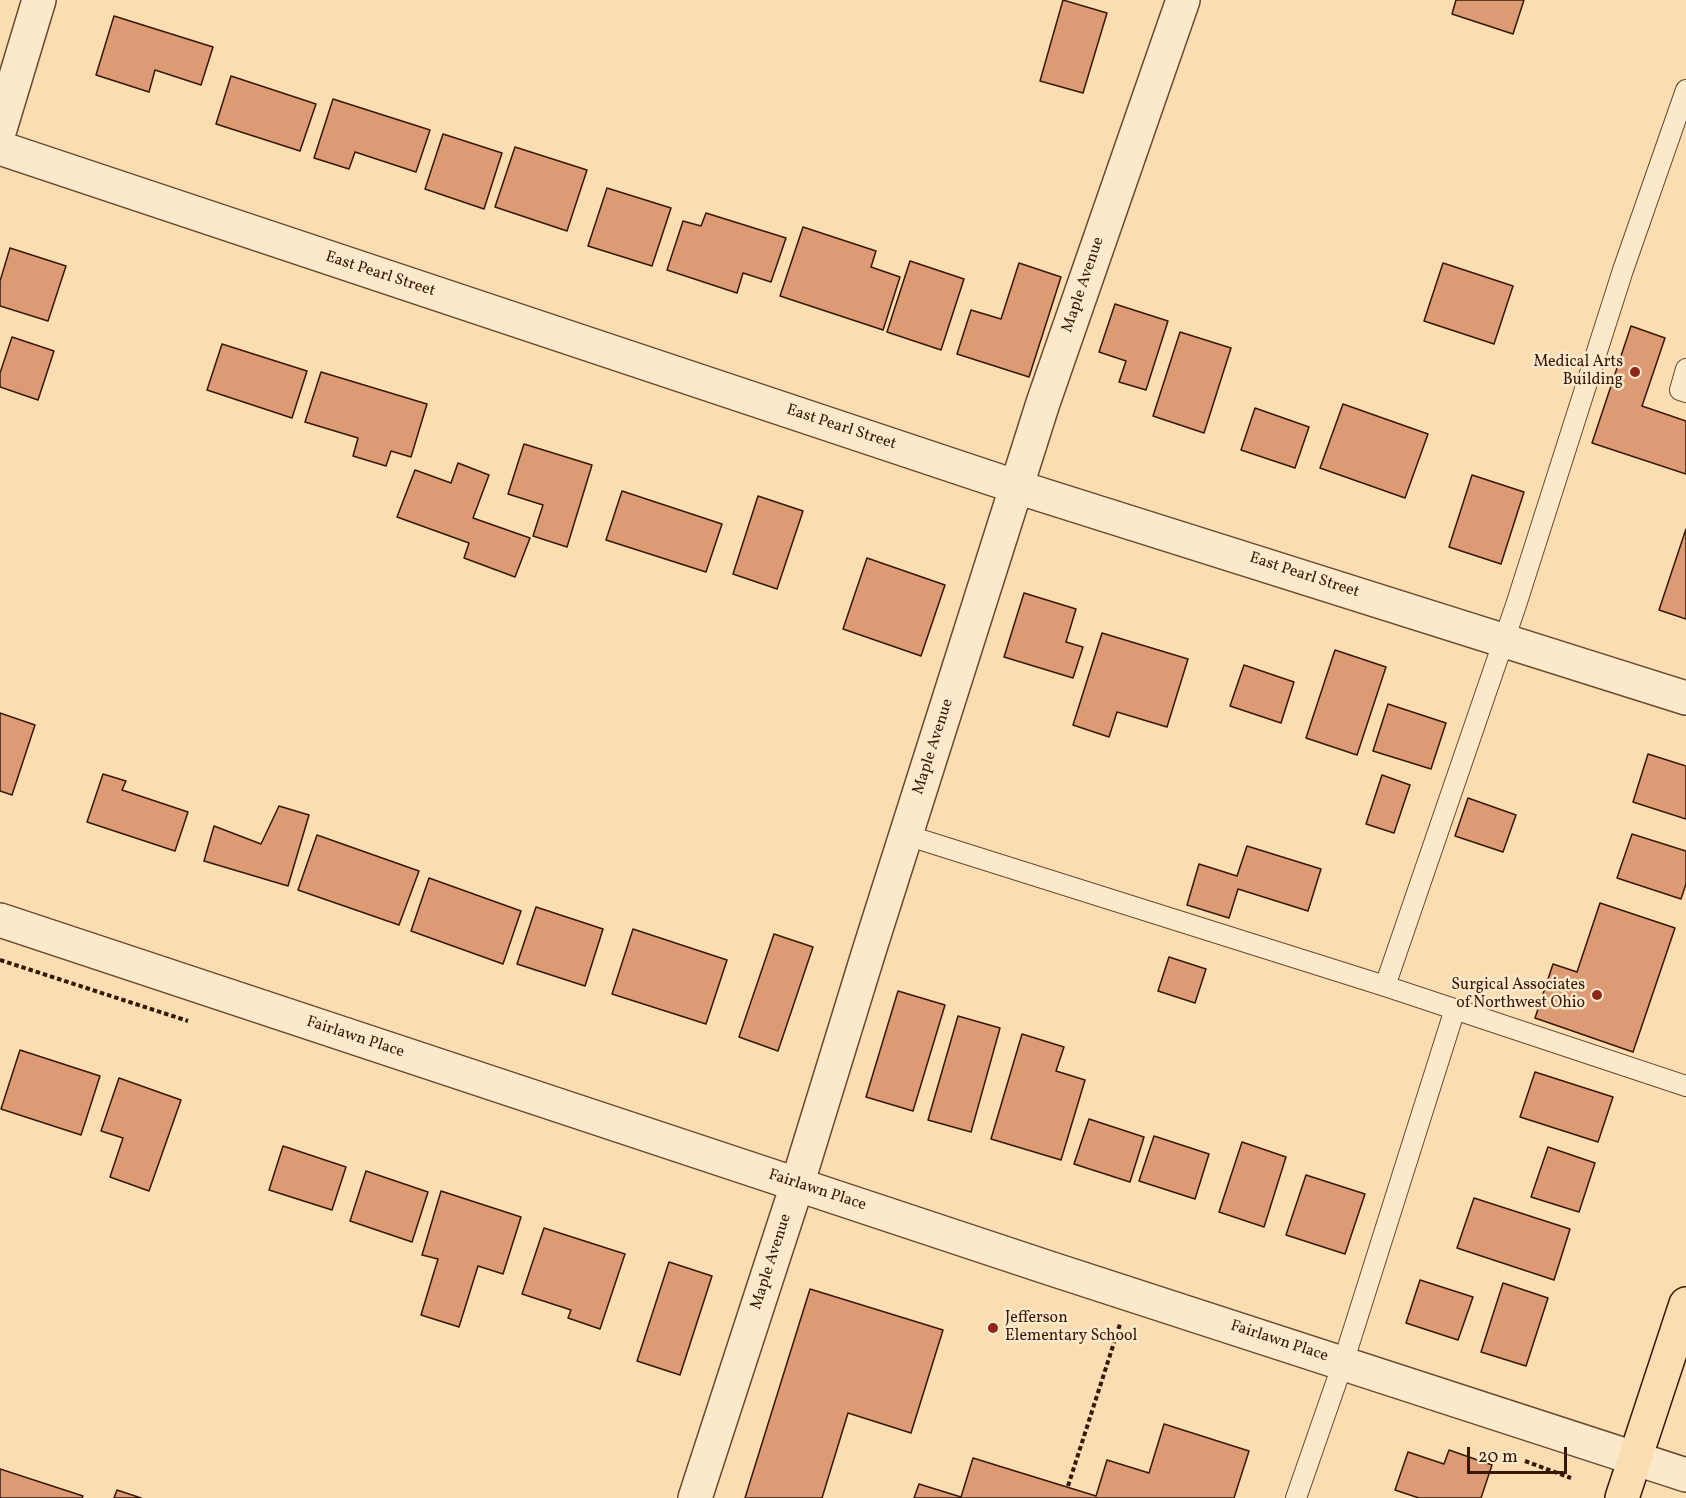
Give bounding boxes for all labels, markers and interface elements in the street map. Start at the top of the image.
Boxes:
street label: Maple Avenue [1059,235,1109,335]
street label: East Pearl Street [323,248,437,302]
place label: Medical Arts Building [1533,353,1623,391]
marker: Medical Arts Building [1628,365,1642,379]
street label: East Pearl Street [784,401,898,455]
street label: East Pearl Street [1247,549,1361,603]
street label: Maple Avenue [909,697,959,797]
place label: Surgical Associates of Northwest Ohio [1451,976,1585,1014]
marker: Surgical Associates of Northwest Ohio [1590,988,1604,1002]
street label: Fairlawn Place [304,1013,406,1063]
street label: Fairlawn Place [766,1166,868,1216]
street label: Maple Avenue [747,1212,797,1312]
place label: Jefferson Elementary School [1005,1309,1137,1347]
street label: Fairlawn Place [1228,1317,1330,1367]
marker: Jefferson Elementary School [986,1321,1000,1335]
scale bar [1470,1435,1570,1473]
text: 20 m [1478,1445,1518,1470]

